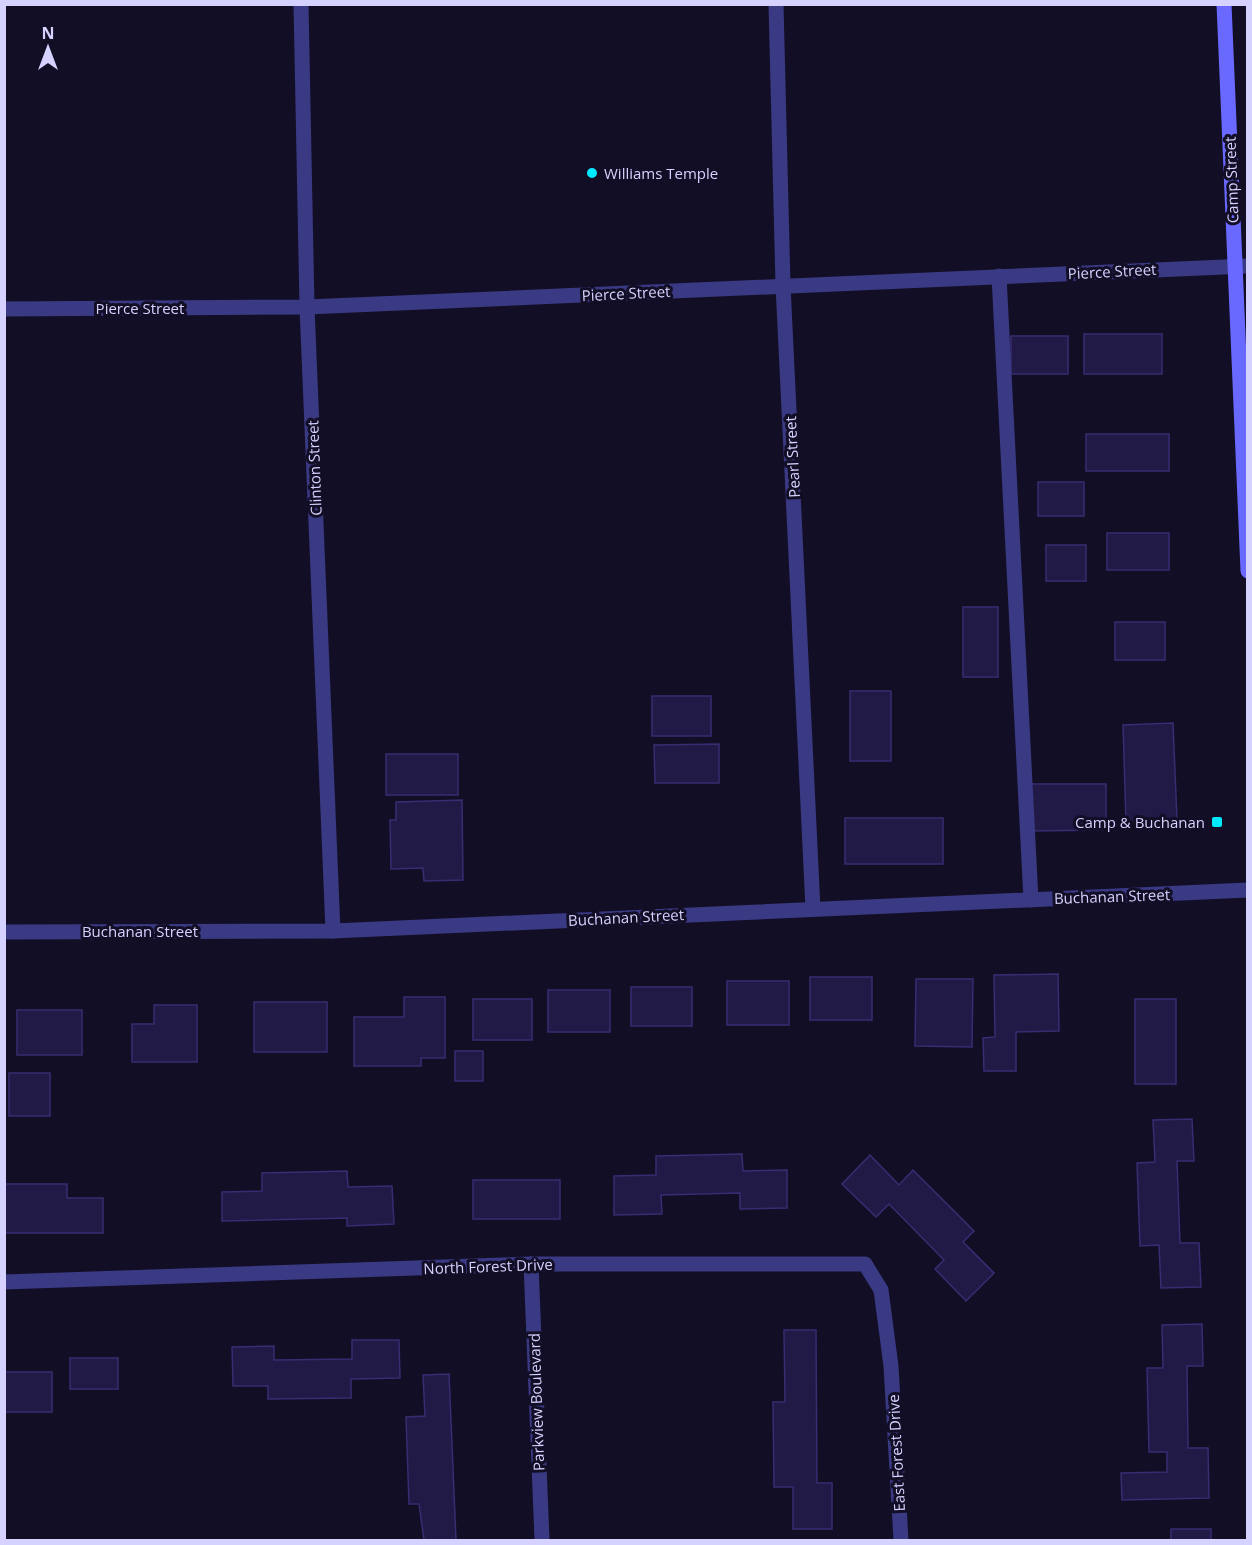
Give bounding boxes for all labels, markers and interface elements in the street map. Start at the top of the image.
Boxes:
north arrow [18,18,78,78]
text: N [41,22,55,44]
street label: Camp Street [1219,136,1243,224]
place label: Williams Temple [604,163,718,183]
marker: Williams Temple [585,166,599,180]
street label: Pierce Street [1067,259,1157,283]
street label: Pierce Street [581,281,671,305]
street label: Pierce Street [96,298,184,318]
street label: Pearl Street [780,416,804,498]
street label: Clinton Street [302,420,326,516]
place label: Camp & Buchanan [1075,812,1205,832]
marker: Camp & Buchanan [1210,815,1224,829]
street label: Buchanan Street [1054,884,1170,908]
street label: Buchanan Street [567,904,685,930]
street label: Buchanan Street [82,921,198,941]
street label: North Forest Drive [423,1254,553,1278]
street label: Parkview Boulevard [524,1333,548,1471]
street label: East Forest Drive [883,1394,909,1512]

